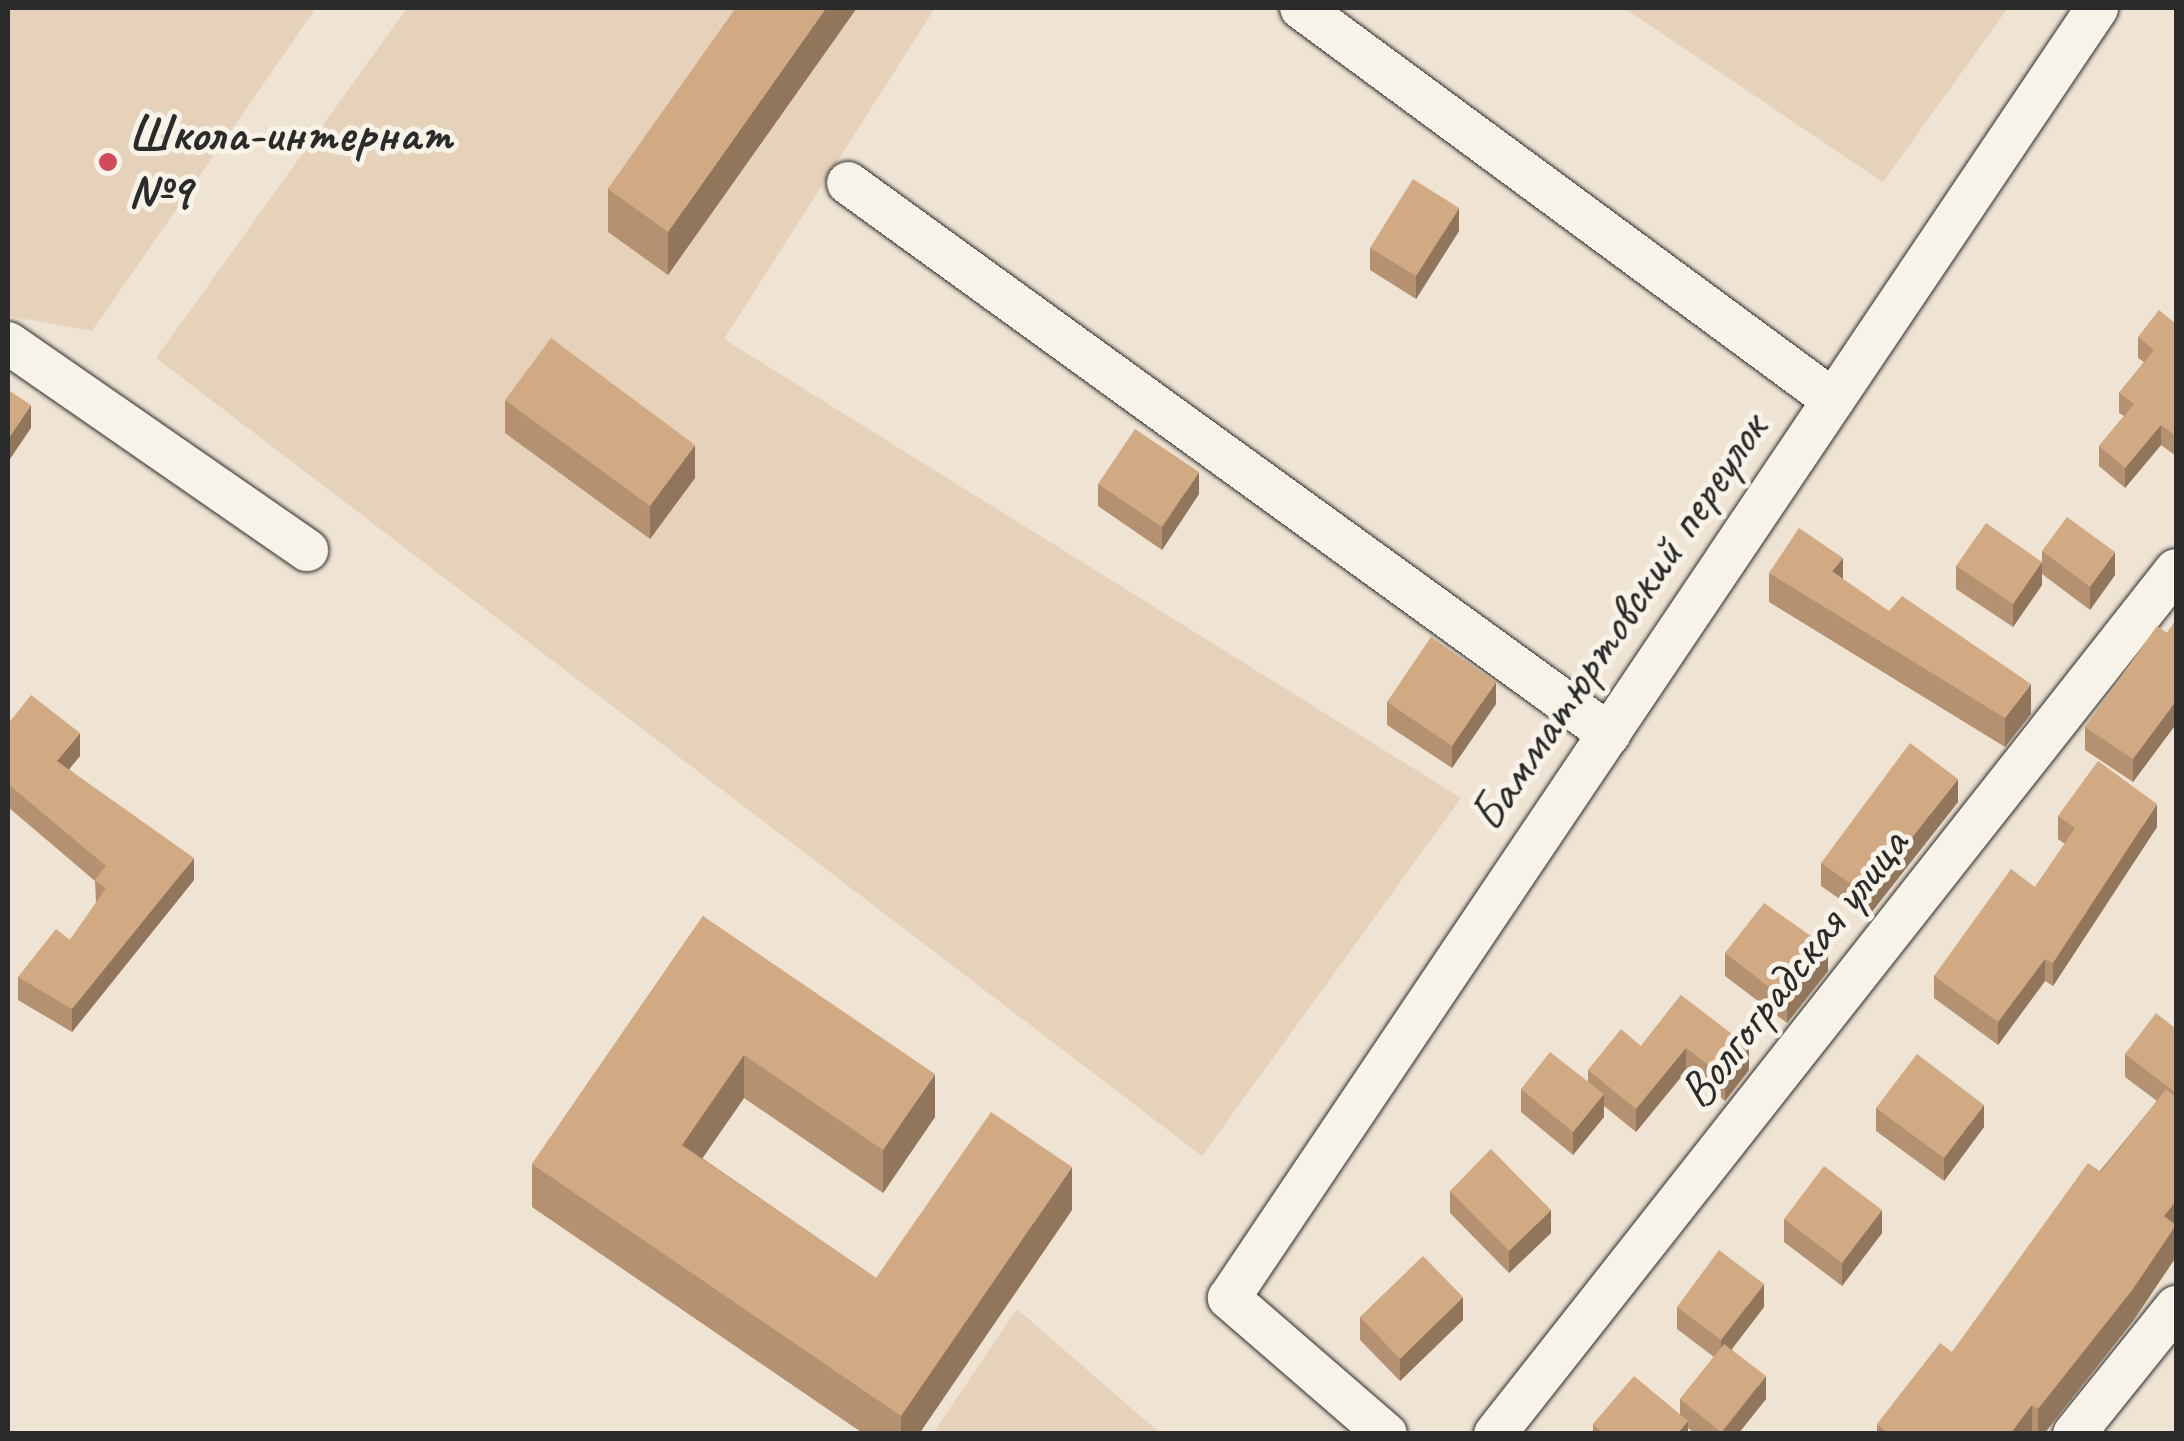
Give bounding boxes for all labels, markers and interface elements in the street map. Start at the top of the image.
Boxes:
place label: Школа-интернат №9 [128,103,452,220]
marker: Школа-интернат №9 [97,151,119,173]
street label: Бамматюртовский переулок [1456,402,1780,842]
street label: Волгоградская улица [1664,814,1922,1122]

